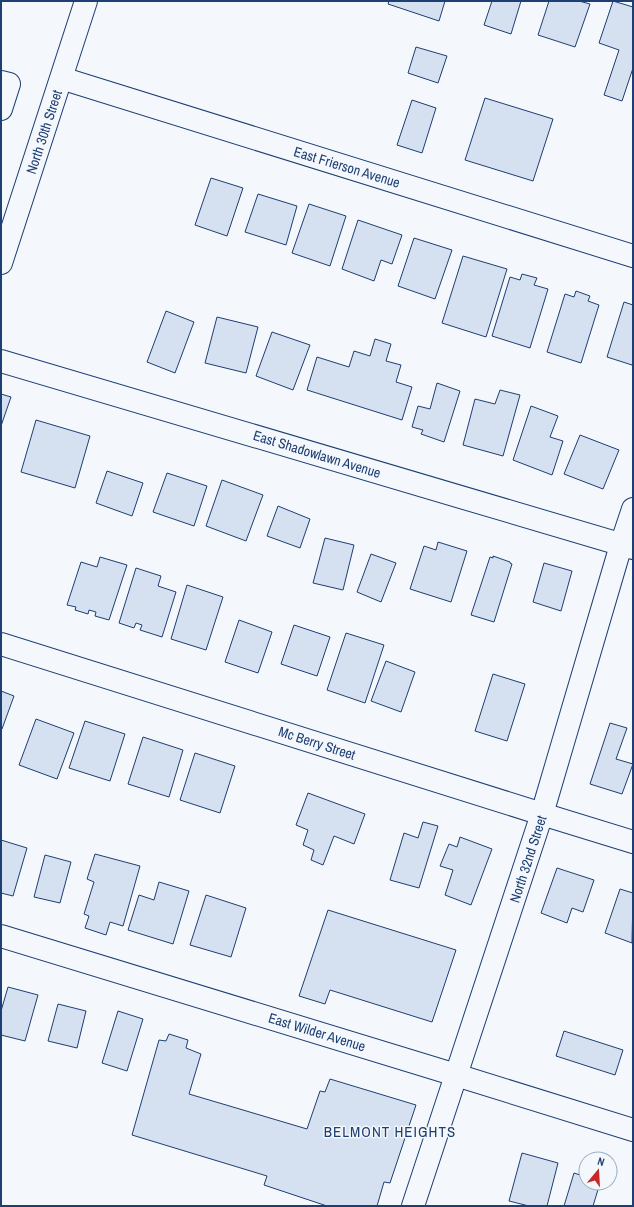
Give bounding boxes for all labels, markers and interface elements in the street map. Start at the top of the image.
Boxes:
street label: North 30th Street [22,88,66,176]
street label: East Frierson Avenue [292,142,402,192]
street label: East Shadowlawn Avenue [251,426,383,482]
street label: Mc Berry Street [276,722,358,764]
street label: North 32nd Street [505,813,551,905]
street label: East Wilder Avenue [266,1009,368,1055]
district label: BELMONT HEIGHTS [324,1121,456,1142]
north arrow [578,1151,618,1191]
text: N [596,1154,606,1169]

